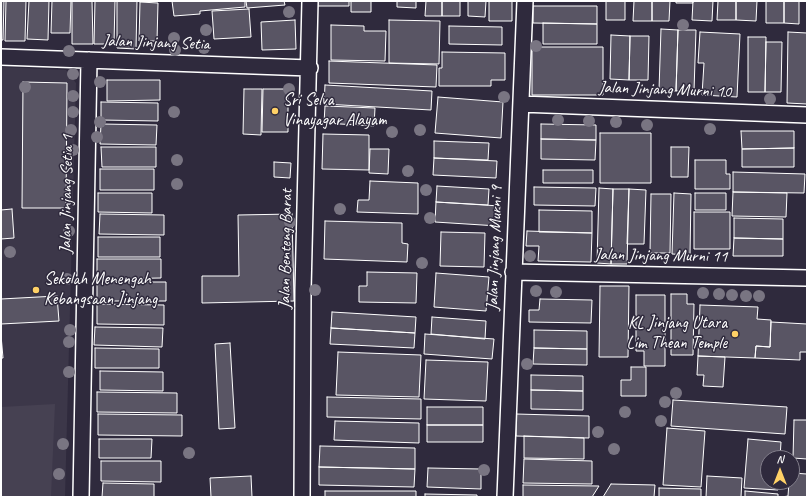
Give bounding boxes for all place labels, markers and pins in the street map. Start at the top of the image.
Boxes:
place label: Sri Selva Vinayagar Alayam [283,91,386,131]
marker: Sri Selva Vinayagar Alayam [270,106,280,116]
place label: Sekolah Menengah Kebangsaan Jinjang [44,270,157,310]
marker: Sekolah Menengah Kebangsaan Jinjang [31,285,41,295]
place label: KL Jinjang Utara Lim Thean Temple [627,314,727,354]
marker: KL Jinjang Utara Lim Thean Temple [730,329,740,339]

